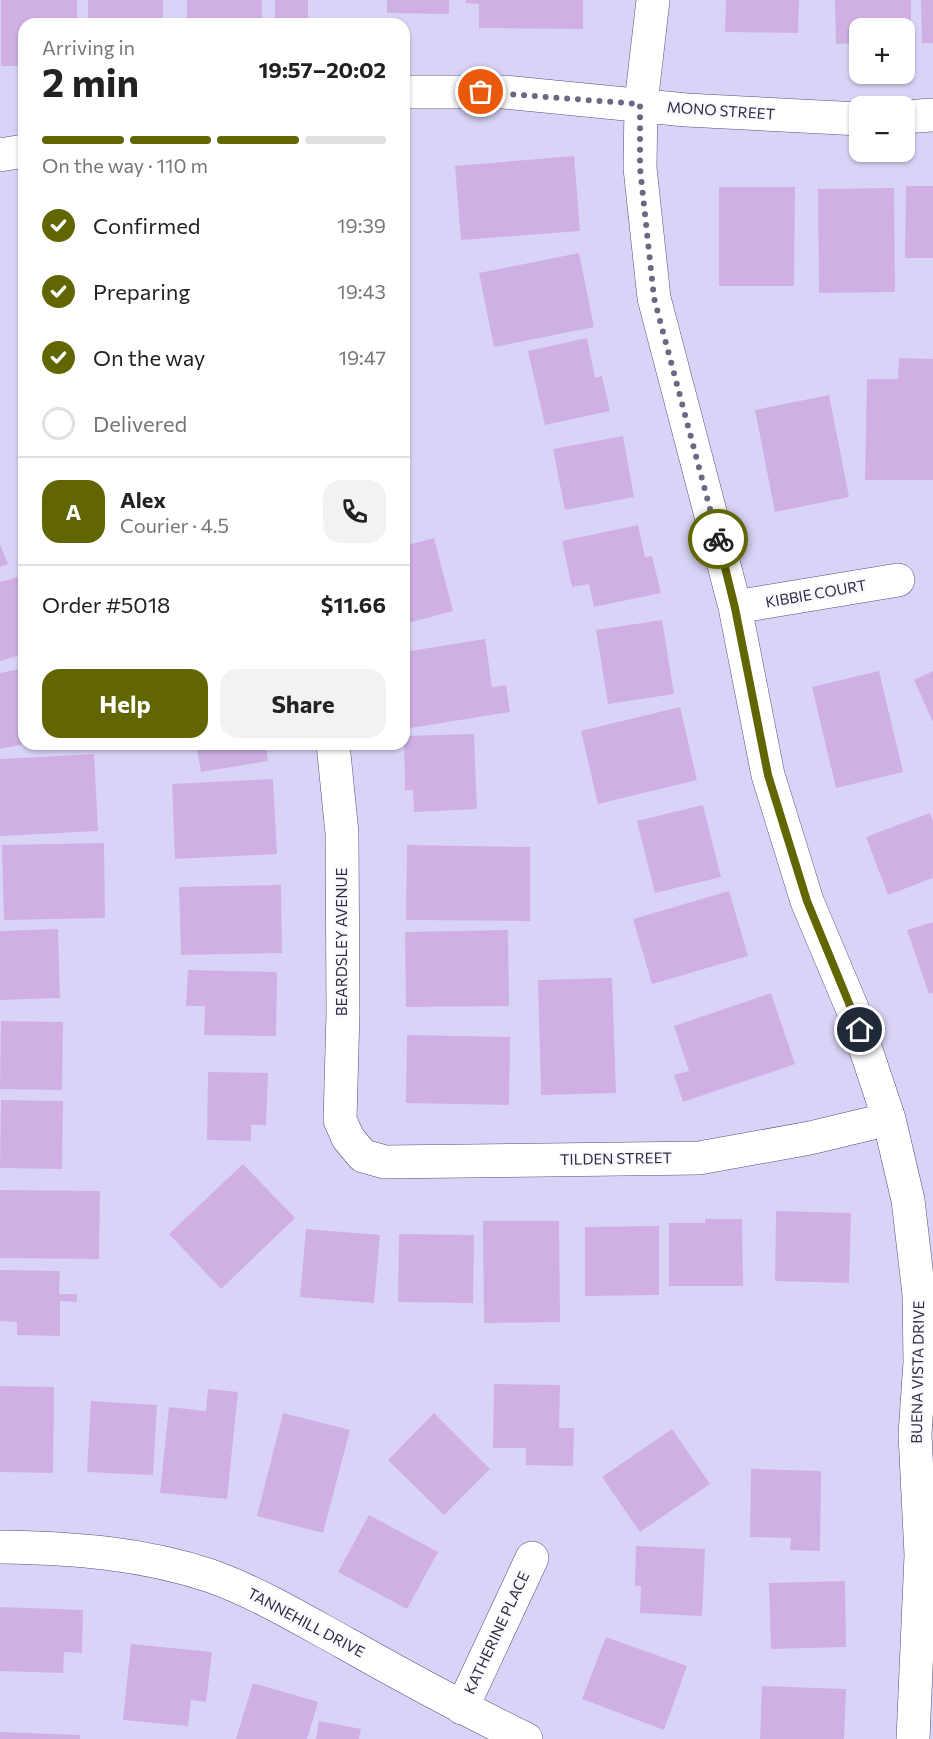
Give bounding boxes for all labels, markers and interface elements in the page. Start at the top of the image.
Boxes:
map controls [849,18,915,162]
button: + [849,18,915,84]
text: Arriving in [42,35,135,59]
text: 19:57–20:02 [258,56,386,83]
text: 2 min [42,57,139,105]
pin [455,66,506,117]
icon: bag [464,75,497,108]
button: − [849,96,915,162]
street label: MONO STREET [666,97,776,123]
text: On the way · 110 m [42,153,208,177]
icon: check [42,209,75,242]
text: Confirmed [93,212,200,239]
text: 19:39 [337,213,386,237]
icon: check [42,275,75,308]
text: Preparing [93,278,190,305]
text: 19:43 [337,279,386,303]
icon: check [42,341,75,374]
text: On the way [93,344,205,371]
text: 19:47 [338,345,386,369]
text: Delivered [93,410,187,437]
button: phone [323,480,386,543]
text: Alex [120,486,166,513]
text: A [66,498,81,525]
courier [688,509,748,569]
text: Courier · 4.5 [120,513,229,537]
icon: bike [702,523,735,556]
street label: KIBBIE COURT [764,575,868,611]
text: Order #5018 [42,591,170,618]
text: $11.66 [321,591,386,618]
button: Help [42,669,208,738]
button: Share [220,669,386,738]
street label: BEARDSLEY AVENUE [332,868,350,1016]
pin [834,1004,885,1055]
icon: home [843,1013,876,1046]
street label: TILDEN STREET [560,1148,673,1168]
street label: BUENA VISTA DRIVE [907,1300,927,1444]
street label: KATHERINE PLACE [460,1568,532,1697]
street label: TANNEHILL DRIVE [245,1584,368,1661]

